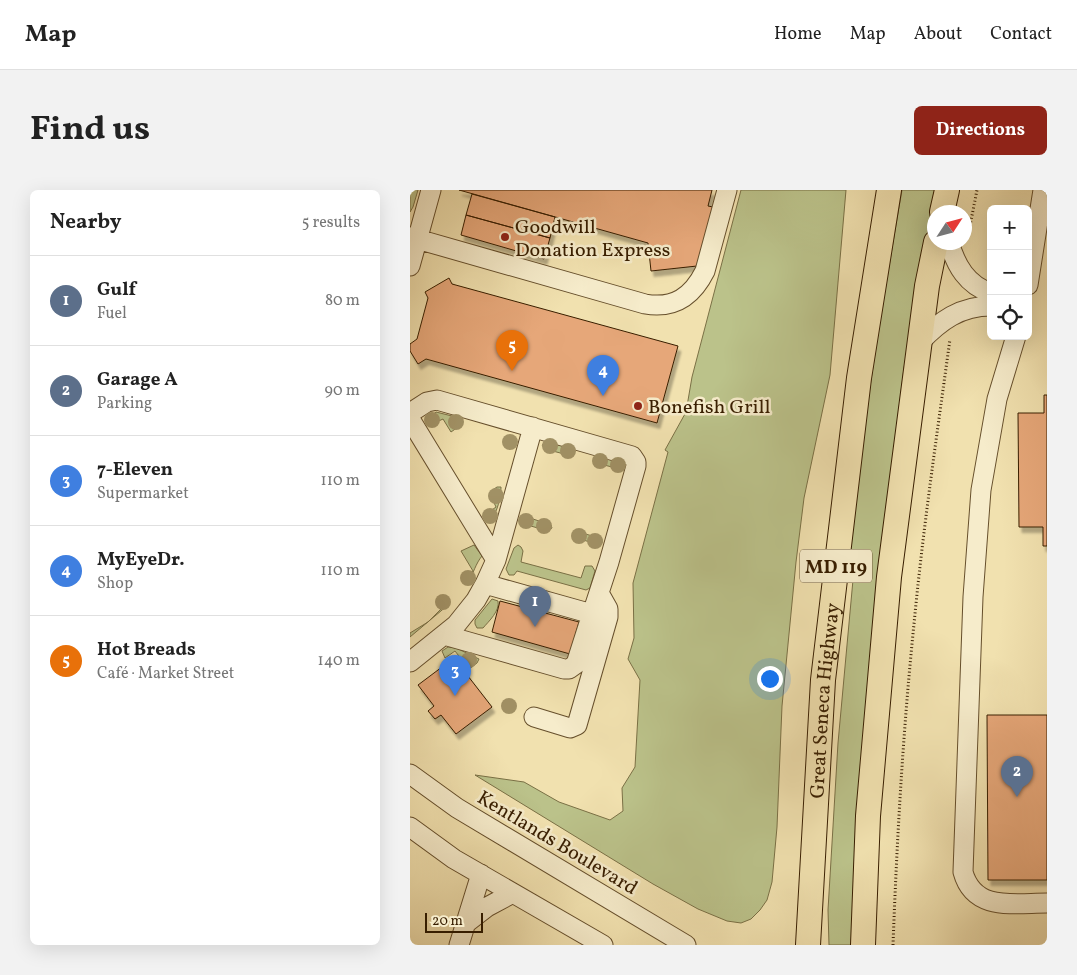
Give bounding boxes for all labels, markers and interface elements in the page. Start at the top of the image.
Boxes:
text: Map [25,18,76,52]
text: Home [774,22,822,47]
text: Map [850,22,886,47]
text: About [914,22,962,47]
text: Contact [990,22,1052,47]
text: Find us [30,106,150,154]
button: Directions [914,106,1047,155]
north arrow [927,205,972,250]
map controls [987,205,1032,340]
button: + [987,205,1032,250]
text: Nearby [50,208,121,237]
text: 5 results [302,212,360,234]
place label: Goodwill Donation Express [515,214,670,265]
marker: Goodwill Donation Express [499,231,511,243]
button: − [987,250,1032,295]
text: Gulf [97,277,136,303]
text: 1 [63,290,69,312]
text: 80 m [325,290,360,312]
button: locate [987,295,1032,340]
text: Fuel [97,303,127,325]
pin: 5 [496,330,528,371]
pin: 4 [587,355,619,396]
text: Garage A [97,367,178,393]
text: 2 [62,380,70,402]
text: 90 m [324,380,360,402]
text: Parking [97,393,152,415]
place label: Bonefish Grill [648,394,771,422]
marker: Bonefish Grill [632,400,644,412]
text: 7-Eleven [97,457,173,483]
text: 3 [62,470,70,492]
text: 110 m [321,470,360,492]
text: Supermarket [97,483,189,505]
text: MyEyeDr. [97,547,185,573]
road number: MD 119 [800,550,872,582]
text: 4 [61,560,71,582]
text: 110 m [321,560,360,582]
text: Shop [97,573,133,595]
pin: 1 [519,586,551,627]
street label: Great Seneca Highway [804,601,848,799]
text: Hot Breads [97,637,196,663]
text: 5 [62,650,70,672]
text: 140 m [318,650,360,672]
pin: 3 [439,655,471,696]
text: Café · Market Street [97,663,234,685]
your location [757,666,783,692]
pin: 2 [1001,756,1033,797]
street label: Kentlands Boulevard [471,785,643,903]
scale bar [425,910,482,933]
text: 20 m [432,912,463,931]

